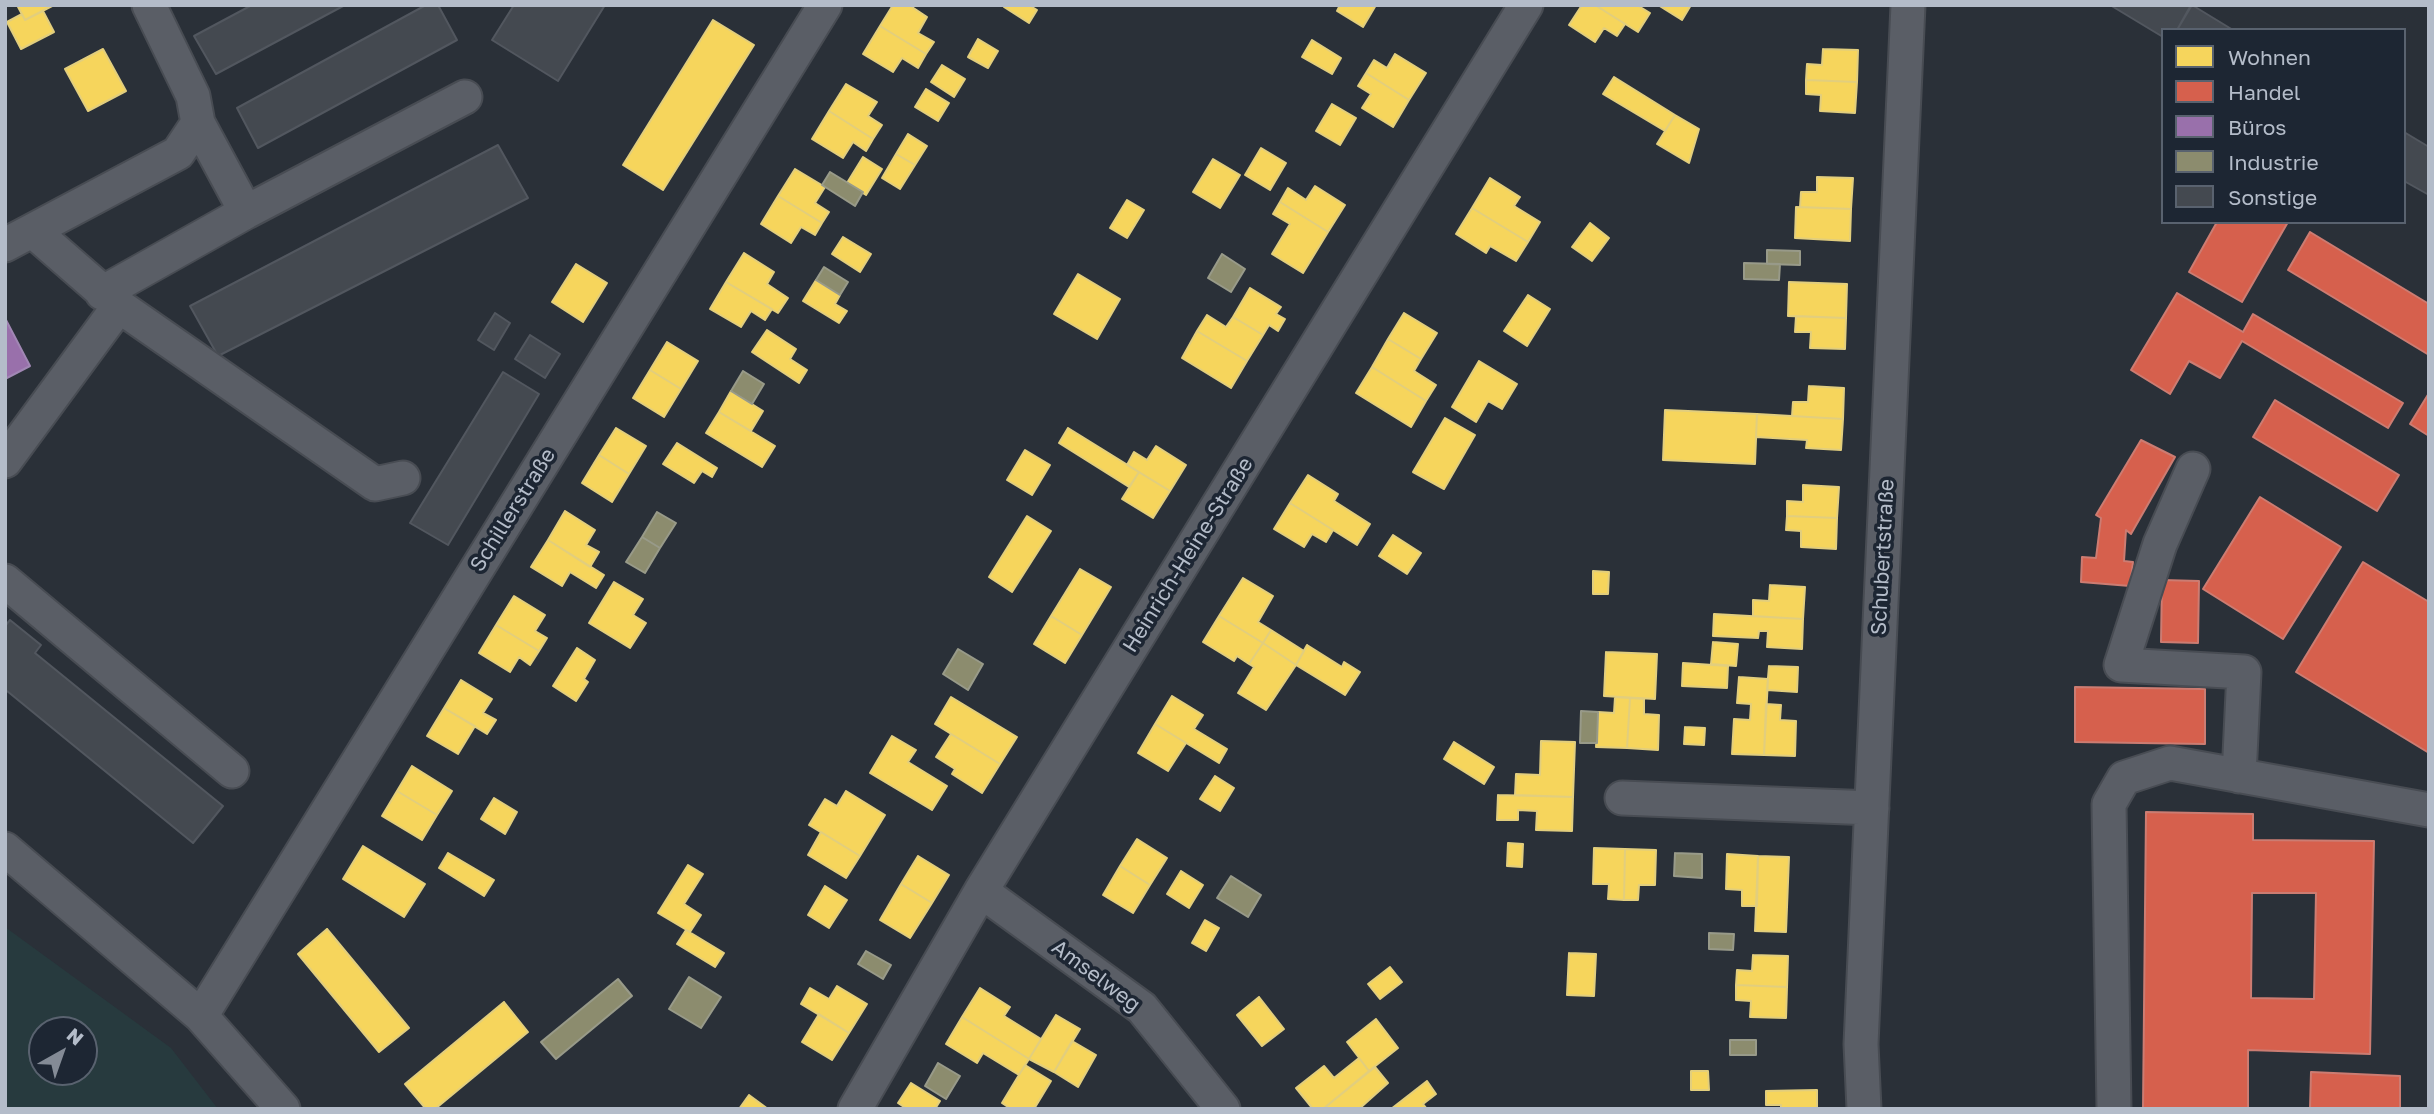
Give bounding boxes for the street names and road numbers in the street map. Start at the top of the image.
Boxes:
street label: Schillerstraße [465,444,561,576]
street label: Heinrich-Heine-Straße [1118,453,1258,657]
street label: Schubertstraße [1866,478,1900,636]
street label: Amselweg [1047,935,1145,1017]

